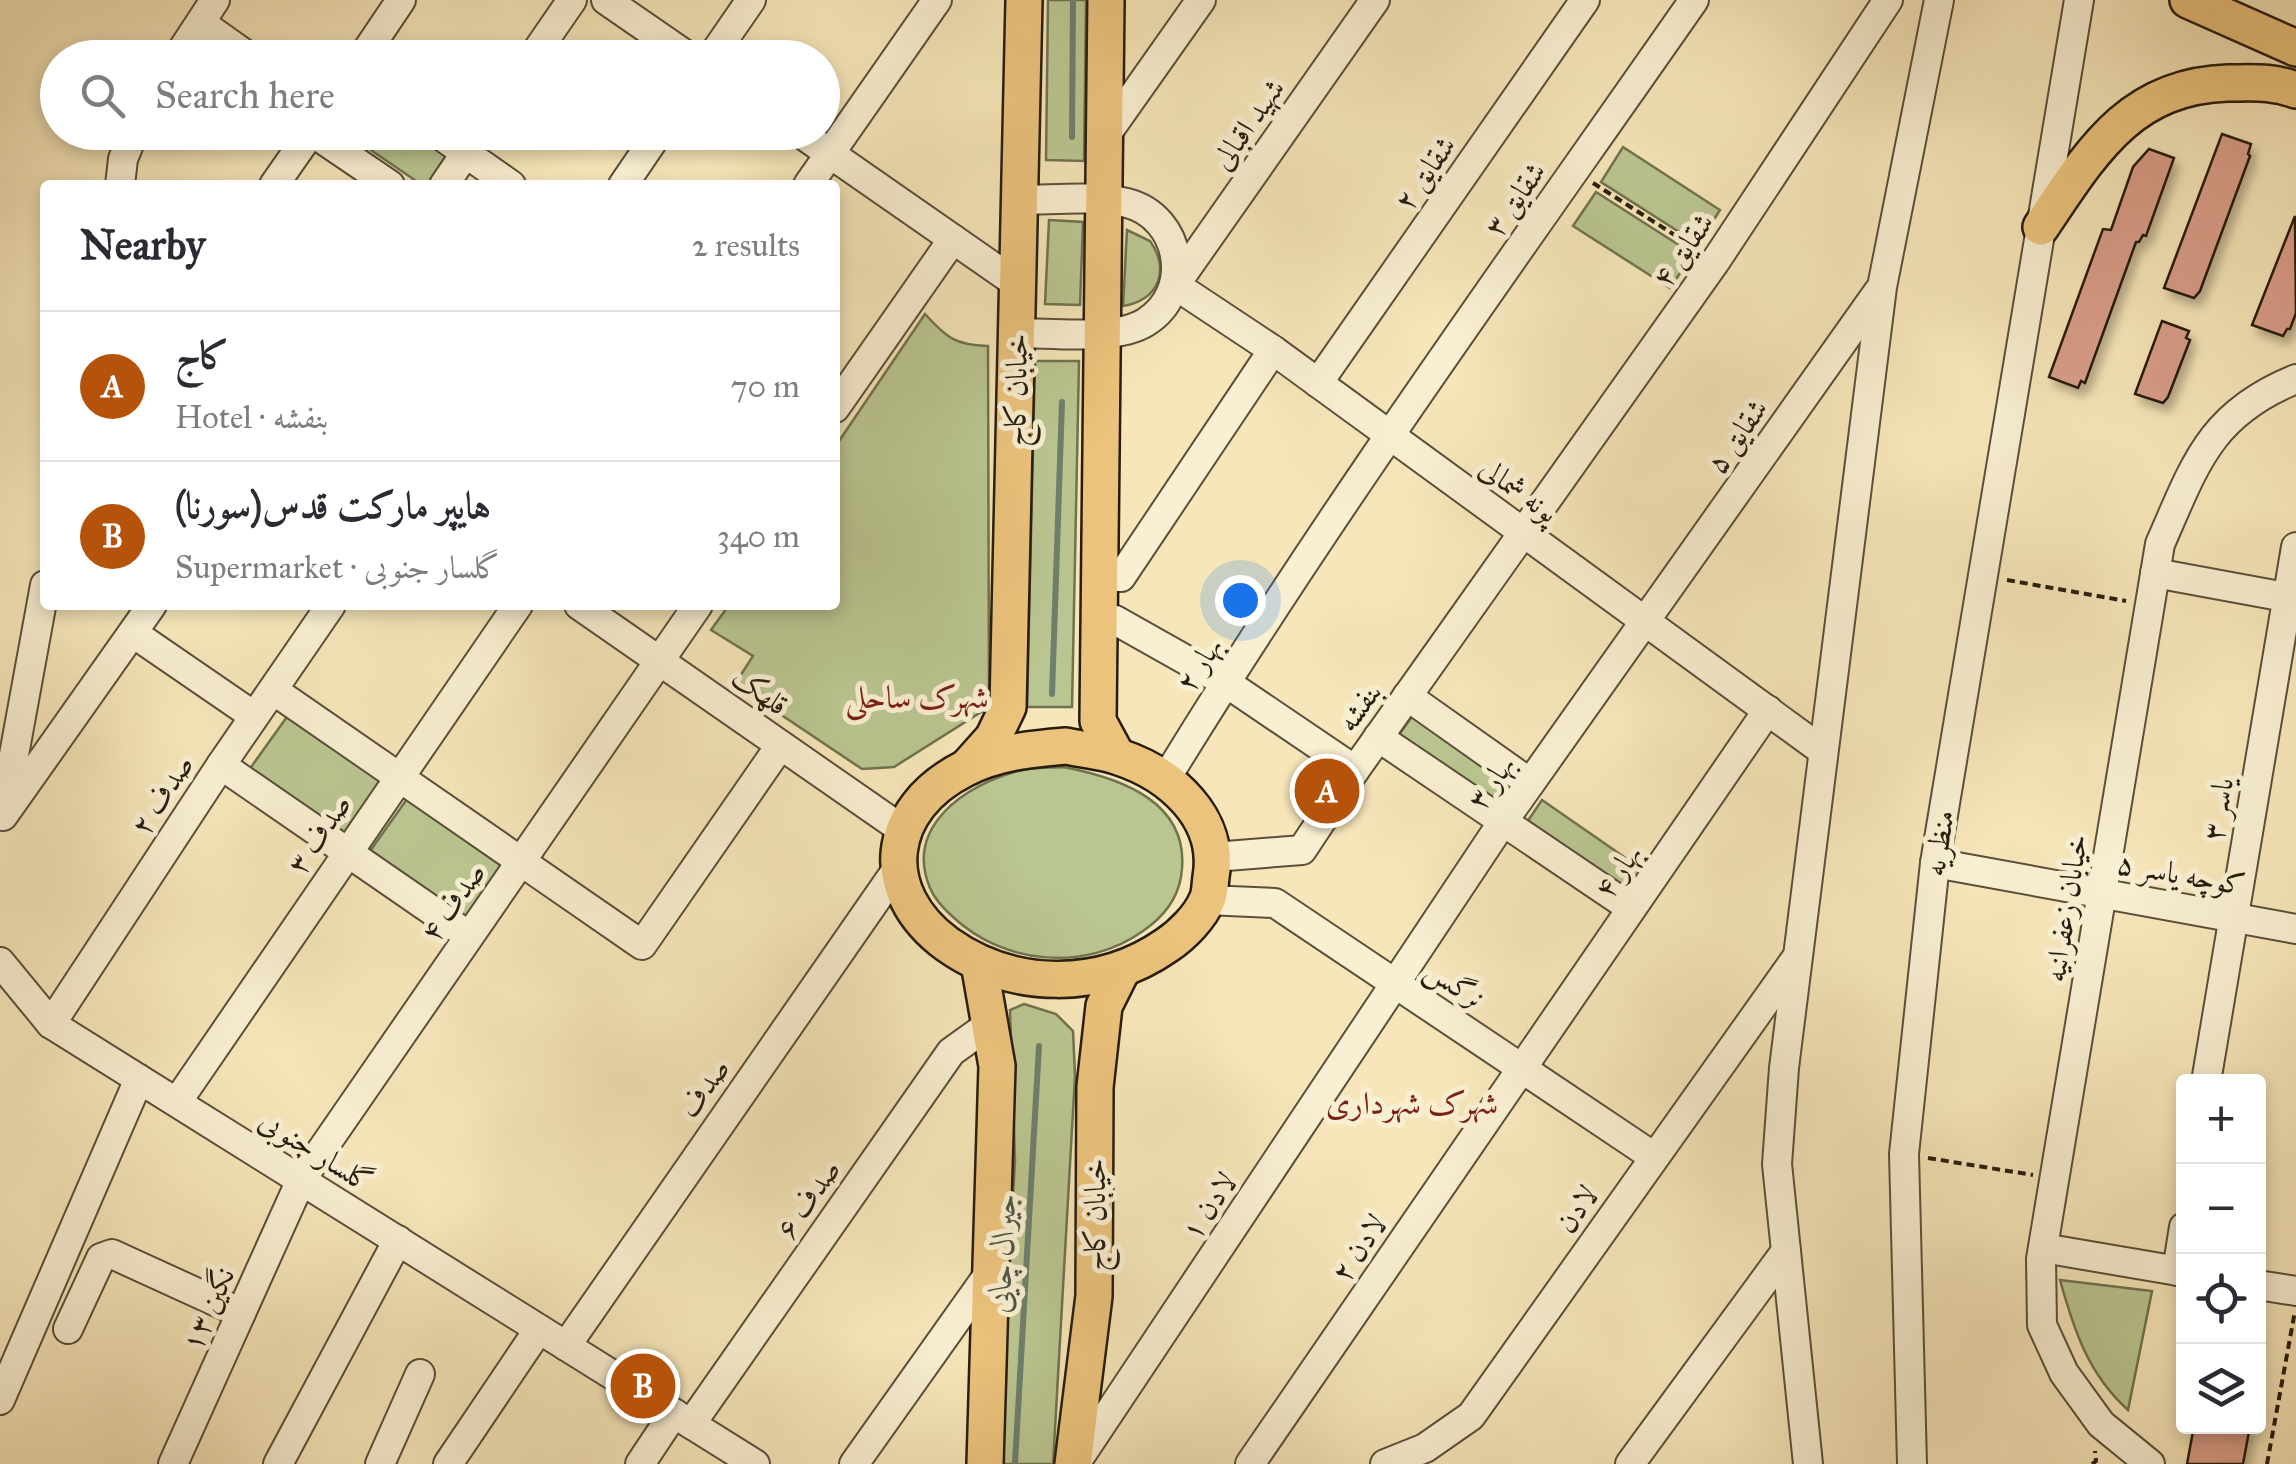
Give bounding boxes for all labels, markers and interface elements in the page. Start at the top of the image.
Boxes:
search box [40,40,840,150]
icon: search [75,68,130,123]
street label: شهید اقبالی [1204,71,1293,177]
text: Search here [155,72,335,118]
street label: شقایق ۲ [1386,129,1464,217]
street label: شقایق ۳ [1476,155,1554,243]
street label: شقایق ۴ [1644,206,1722,294]
text: Nearby [80,219,205,271]
text: 2 results [692,226,800,265]
text: کاج [175,332,230,378]
street label: خیابان کاج [997,333,1043,447]
text: A [102,367,123,406]
text: 70 m [731,367,800,406]
street label: شقایق ۵ [1698,392,1776,480]
text: Hotel · بنفشه [175,398,328,437]
street label: پونه شمالی [1471,449,1567,534]
text: هایپر مارکت قدس(سورنا) [175,482,491,528]
text: B [102,517,123,556]
text: 340 m [717,517,800,556]
text: Supermarket · گلسار جنوبی [175,548,500,587]
your location [1215,575,1266,626]
street label: بهار ۲ [1168,630,1231,699]
street label: قلهک [725,659,795,723]
street label: بنفشه [1329,675,1389,739]
district label: شهرک ساحلی [845,678,989,721]
street label: صدف ۲ [123,748,201,842]
street label: بهار ۳ [1459,748,1523,817]
pin: A [1294,754,1360,828]
street label: یاسر ۳ [2195,773,2243,844]
street label: صدف ۳ [279,787,359,881]
street label: منظریه [1916,807,1963,879]
street label: خیابان زعفرانیه [2037,832,2096,985]
street label: بهار ۴ [1586,837,1650,906]
street label: کوچه یاسر ۵ [2114,845,2248,906]
street label: صدف ۴ [413,855,493,949]
street label: نرگس [1417,951,1492,1019]
street label: صدف [671,1051,737,1125]
map controls [2176,1074,2266,1434]
button: + [2176,1074,2266,1164]
district label: شهرک شهرداری [1326,1084,1498,1124]
street label: گلسار جنوبی [251,1102,380,1203]
street label: صدف ۶ [768,1152,848,1246]
street label: خیابان کاج [1077,1158,1121,1272]
button: − [2176,1164,2266,1254]
street label: لادن ۱ [1173,1165,1245,1247]
street label: لادن [1548,1178,1606,1240]
water label: جیرال چایی [979,1192,1027,1314]
street label: لادن ۲ [1323,1207,1395,1289]
button: locate [2176,1254,2266,1344]
street label: نگین ۱۳ [173,1261,242,1356]
button: layers [2176,1344,2266,1434]
pin: B [610,1348,676,1424]

